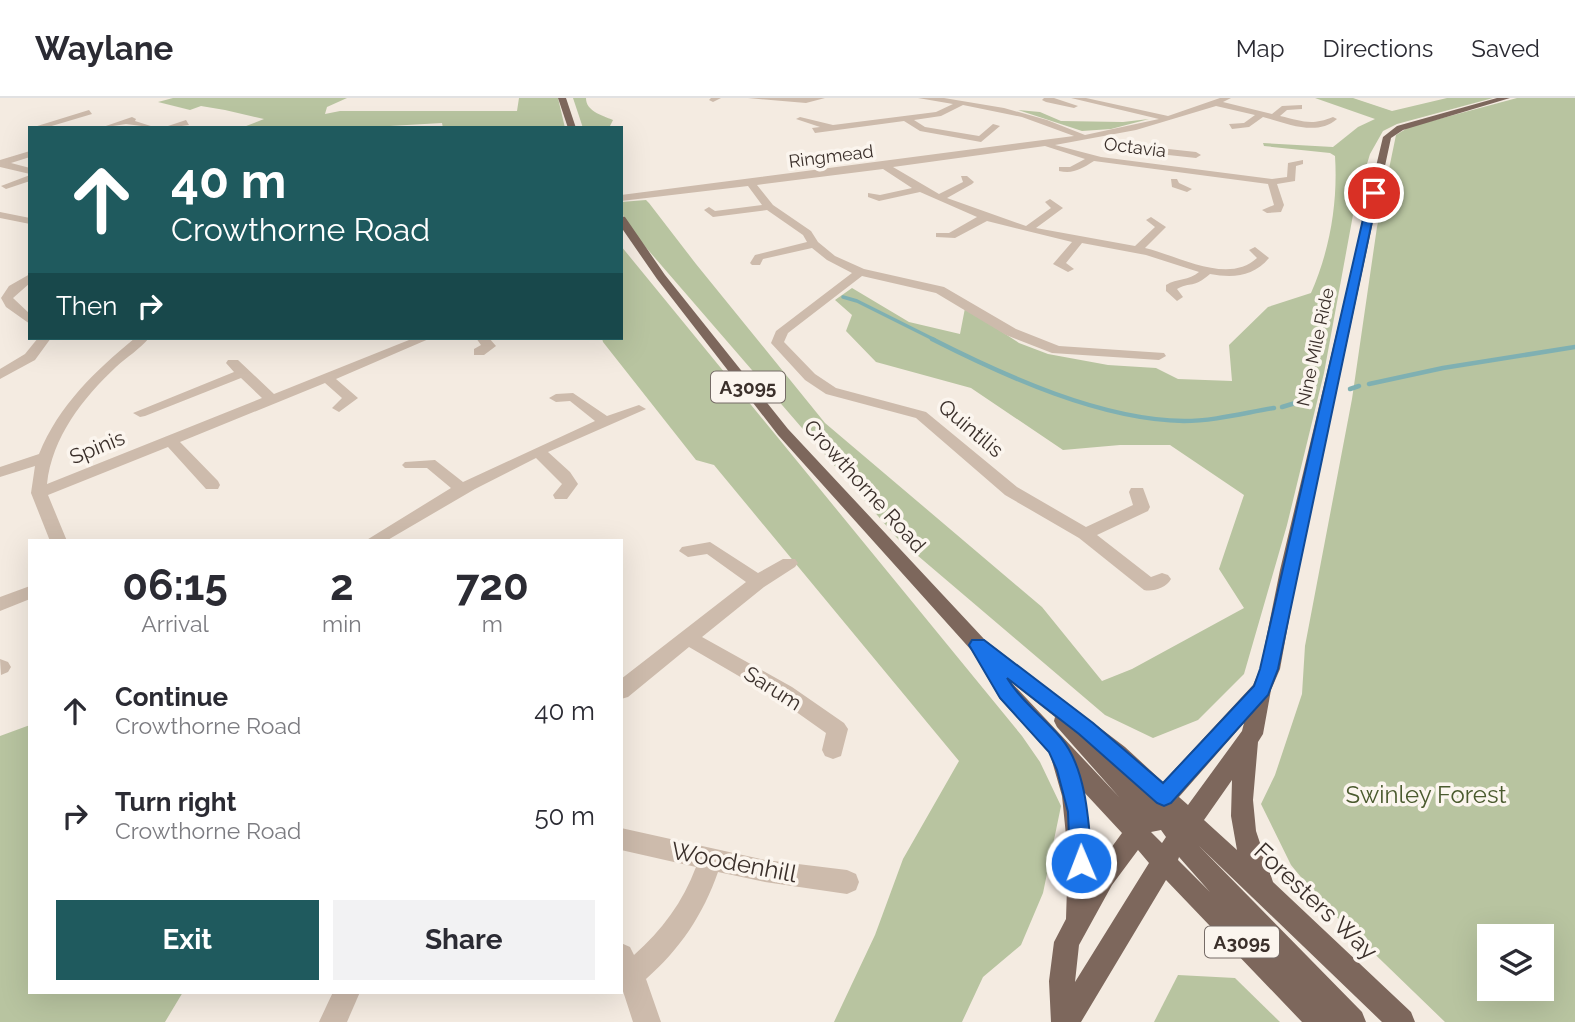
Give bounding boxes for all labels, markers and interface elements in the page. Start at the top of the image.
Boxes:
text: Waylane [35,29,173,68]
text: Map [1236,34,1285,63]
text: Directions [1323,34,1433,63]
text: Saved [1471,34,1540,63]
street label: Octavia [1103,133,1167,161]
street label: Ringmead [787,140,875,172]
text: 40 m [171,152,286,209]
icon: ahead [56,154,147,245]
pin [1344,163,1404,223]
icon: arrive [1355,174,1393,212]
text: Crowthorne Road [171,211,430,248]
street label: Nine Mile Ride [1292,285,1338,408]
icon: right [131,287,169,325]
text: Then [56,291,117,321]
road number: A3095 [711,372,785,402]
street label: Quintilis [933,394,1009,462]
street label: Crowthorne Road [799,414,931,558]
street label: Spinis [66,425,128,469]
text: 06:15 [122,561,228,610]
text: 2 [330,561,354,610]
text: 720 [456,561,529,610]
text: Arrival [141,610,209,637]
text: min [322,610,362,637]
text: m [482,610,503,637]
street label: Sarum [740,661,806,715]
text: Continue [115,682,228,712]
icon: ahead [56,692,94,730]
text: 40 m [534,696,595,726]
text: Crowthorne Road [115,712,301,739]
park label: Swinley Forest [1345,780,1507,809]
text: Turn right [115,787,236,817]
icon: right [56,797,94,835]
text: 50 m [534,801,595,831]
text: Crowthorne Road [115,817,301,844]
position arrow [1044,826,1118,900]
street label: Woodenhill [669,836,800,888]
street label: Foresters Way [1248,836,1384,966]
button: Exit [56,900,319,980]
button: Share [333,900,595,980]
map controls [1477,924,1554,1001]
button: layers [1477,924,1554,1001]
road number: A3095 [1205,926,1279,958]

